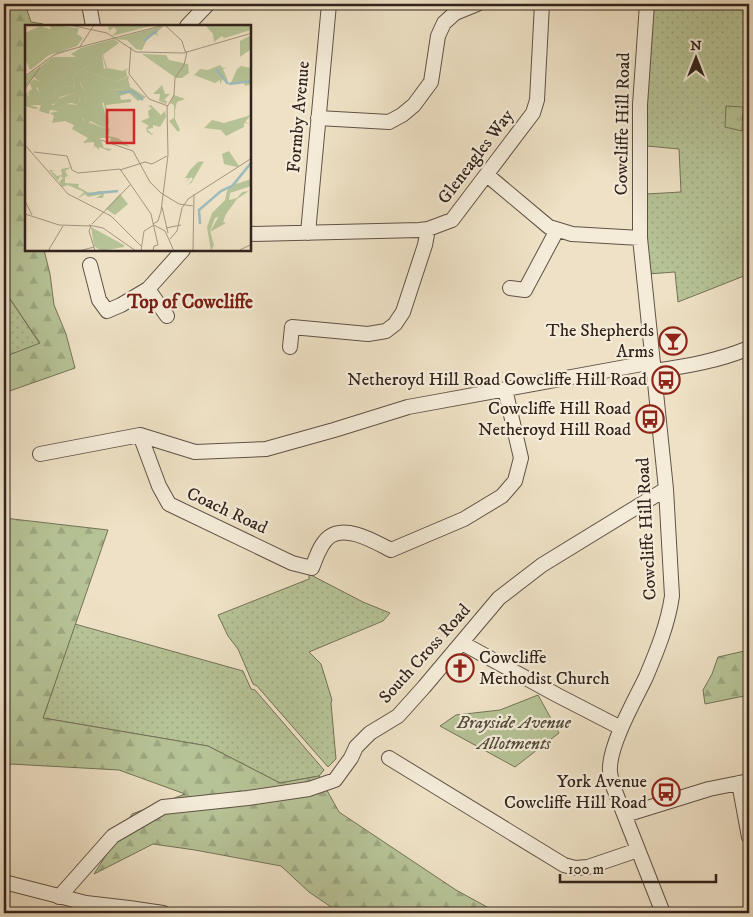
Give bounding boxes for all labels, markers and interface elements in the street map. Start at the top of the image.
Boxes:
inset map [25,25,251,251]
north arrow [670,32,720,82]
text: N [690,37,702,55]
street label: Cowcliffe Hill Road [611,52,635,196]
street label: Formby Avenue [283,60,315,174]
street label: Gleneagles Way [433,105,519,209]
district label: Top of Cowcliffe [126,291,253,314]
place label: The Shepherds Arms [546,320,654,363]
bar icon: The Shepherds Arms [658,326,688,356]
bus stop icon: Netheroyd Hill Road Cowcliffe Hill Road [651,365,681,395]
place label: Netheroyd Hill Road Cowcliffe Hill Road [347,369,647,391]
place label: Cowcliffe Hill Road Netheroyd Hill Road [478,398,631,441]
bus stop icon: Cowcliffe Hill Road Netheroyd Hill Road [635,404,665,434]
street label: Cowcliffe Hill Road [632,457,662,601]
street label: Coach Road [183,483,271,539]
street label: South Cross Road [375,600,475,708]
place label: Cowcliffe Methodist Church [479,647,610,690]
church icon: Cowcliffe Methodist Church [445,653,475,683]
park label: Brayside Avenue Allotments [456,712,572,755]
place label: York Avenue Cowcliffe Hill Road [504,771,647,814]
bus stop icon: York Avenue Cowcliffe Hill Road [651,777,681,807]
scale bar [560,852,717,884]
text: 100 m [568,860,604,879]

